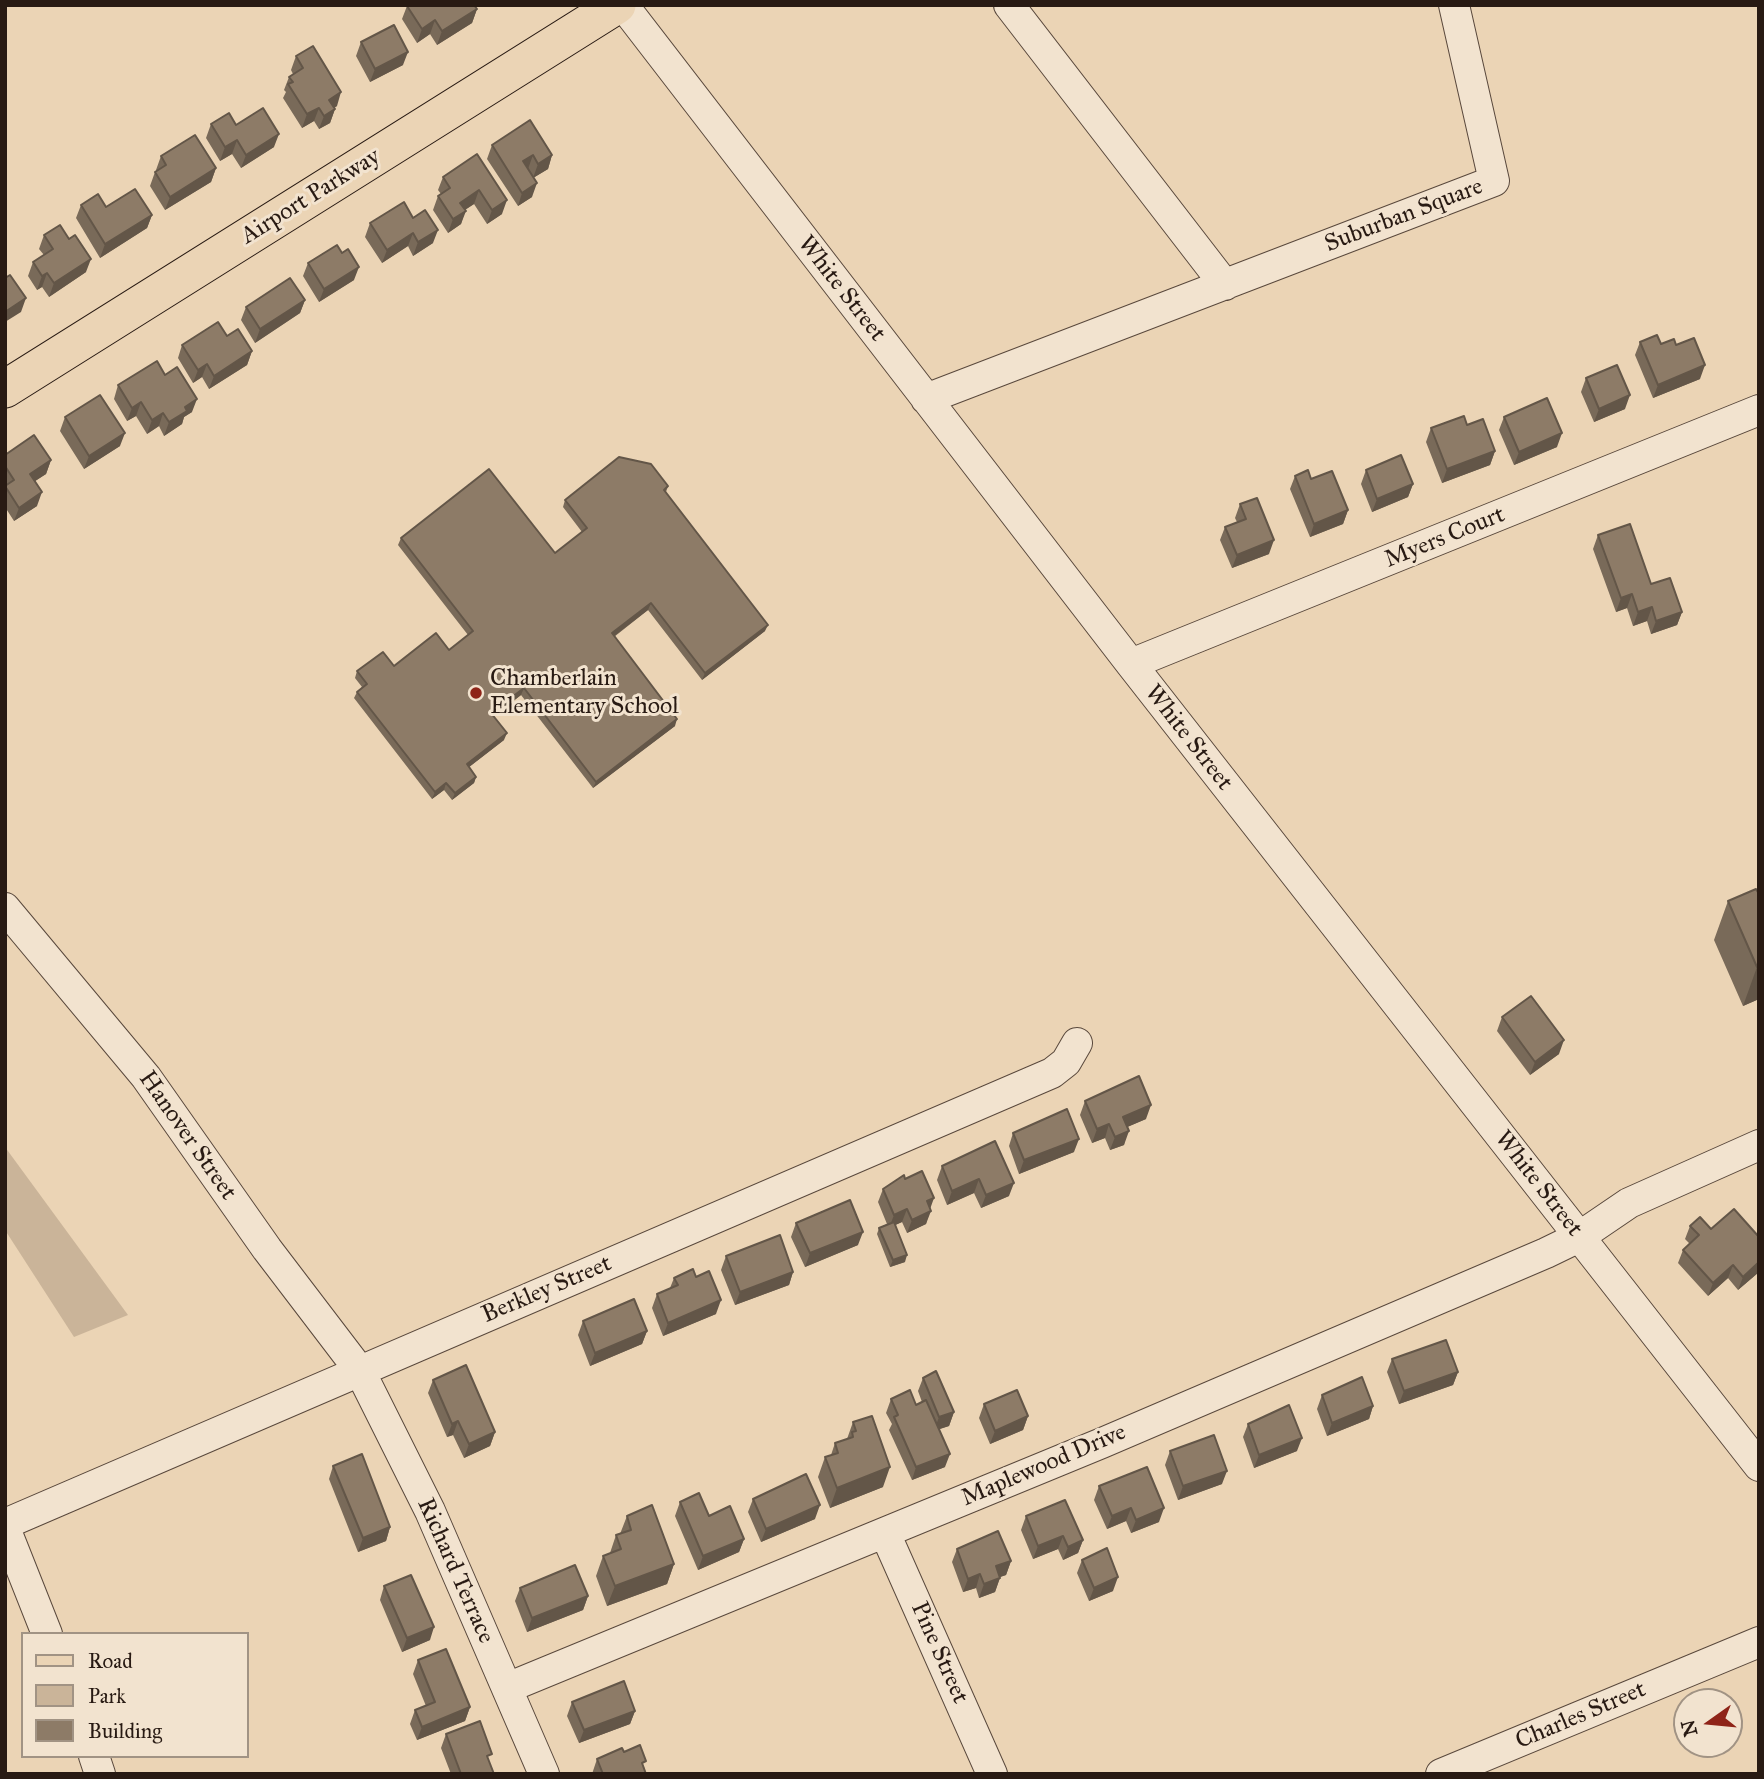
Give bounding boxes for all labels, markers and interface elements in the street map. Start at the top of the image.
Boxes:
street label: Airport Parkway [236,143,386,251]
street label: Suburban Square [1321,173,1487,259]
street label: White Street [791,230,891,348]
street label: Myers Court [1381,501,1509,575]
place label: Chamberlain Elementary School [490,665,679,721]
street label: White Street [1138,679,1238,797]
marker: Chamberlain Elementary School [468,685,484,701]
street label: Hanover Street [132,1066,242,1206]
street label: White Street [1488,1125,1588,1243]
street label: Berkley Street [478,1250,616,1330]
street label: Maplewood Drive [957,1418,1131,1514]
street label: Richard Terrace [410,1494,500,1648]
street label: Pine Street [904,1598,974,1708]
legend [21,1632,248,1758]
text: Road [88,1648,133,1674]
street label: Charles Street [1512,1676,1650,1756]
text: Park [88,1683,126,1709]
north arrow [1673,1688,1743,1758]
text: N [1676,1717,1702,1739]
text: Building [88,1718,162,1744]

